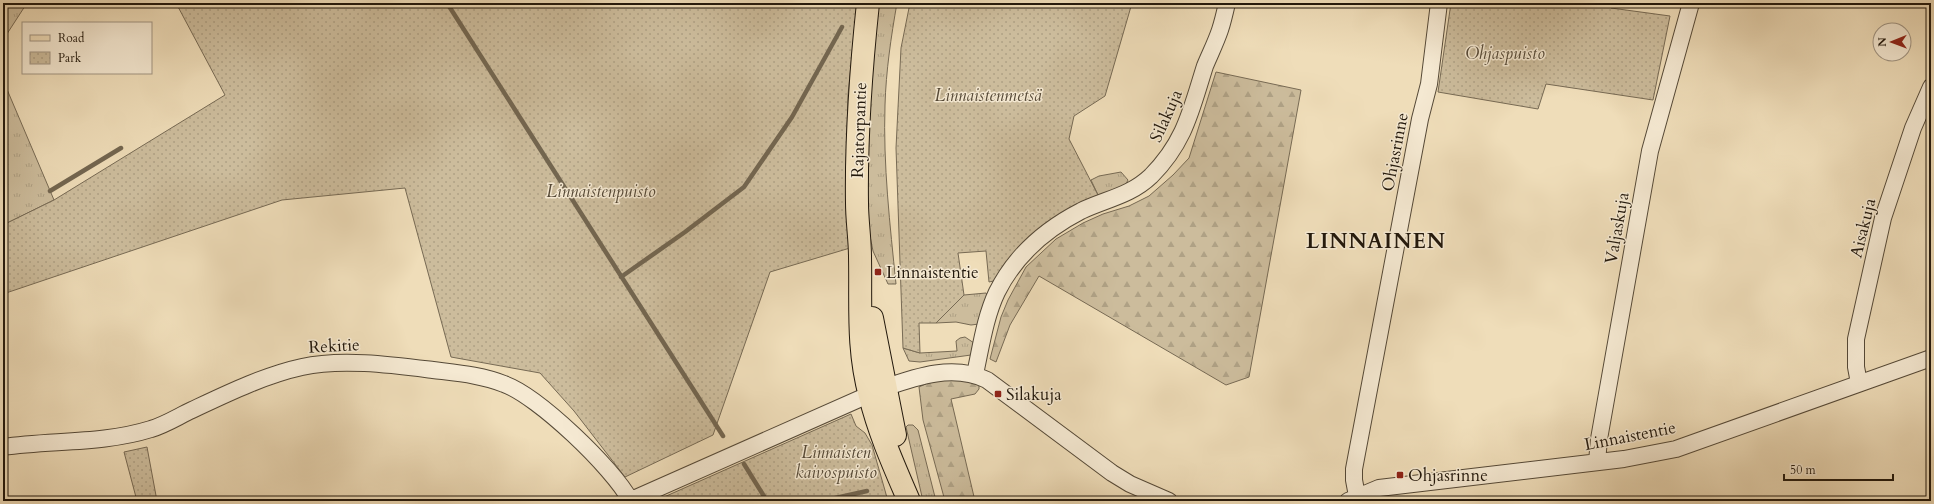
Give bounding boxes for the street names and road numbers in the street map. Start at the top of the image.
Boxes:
street label: Rajatorpantie [846,82,872,178]
street label: Silakuja [1144,85,1188,146]
street label: Ohjasrinne [1376,111,1414,193]
street label: Valjaskuja [1599,190,1635,266]
street label: Aisakuja [1845,195,1882,260]
street label: Rekitie [308,333,360,359]
street label: Linnaistentie [1582,416,1678,456]

